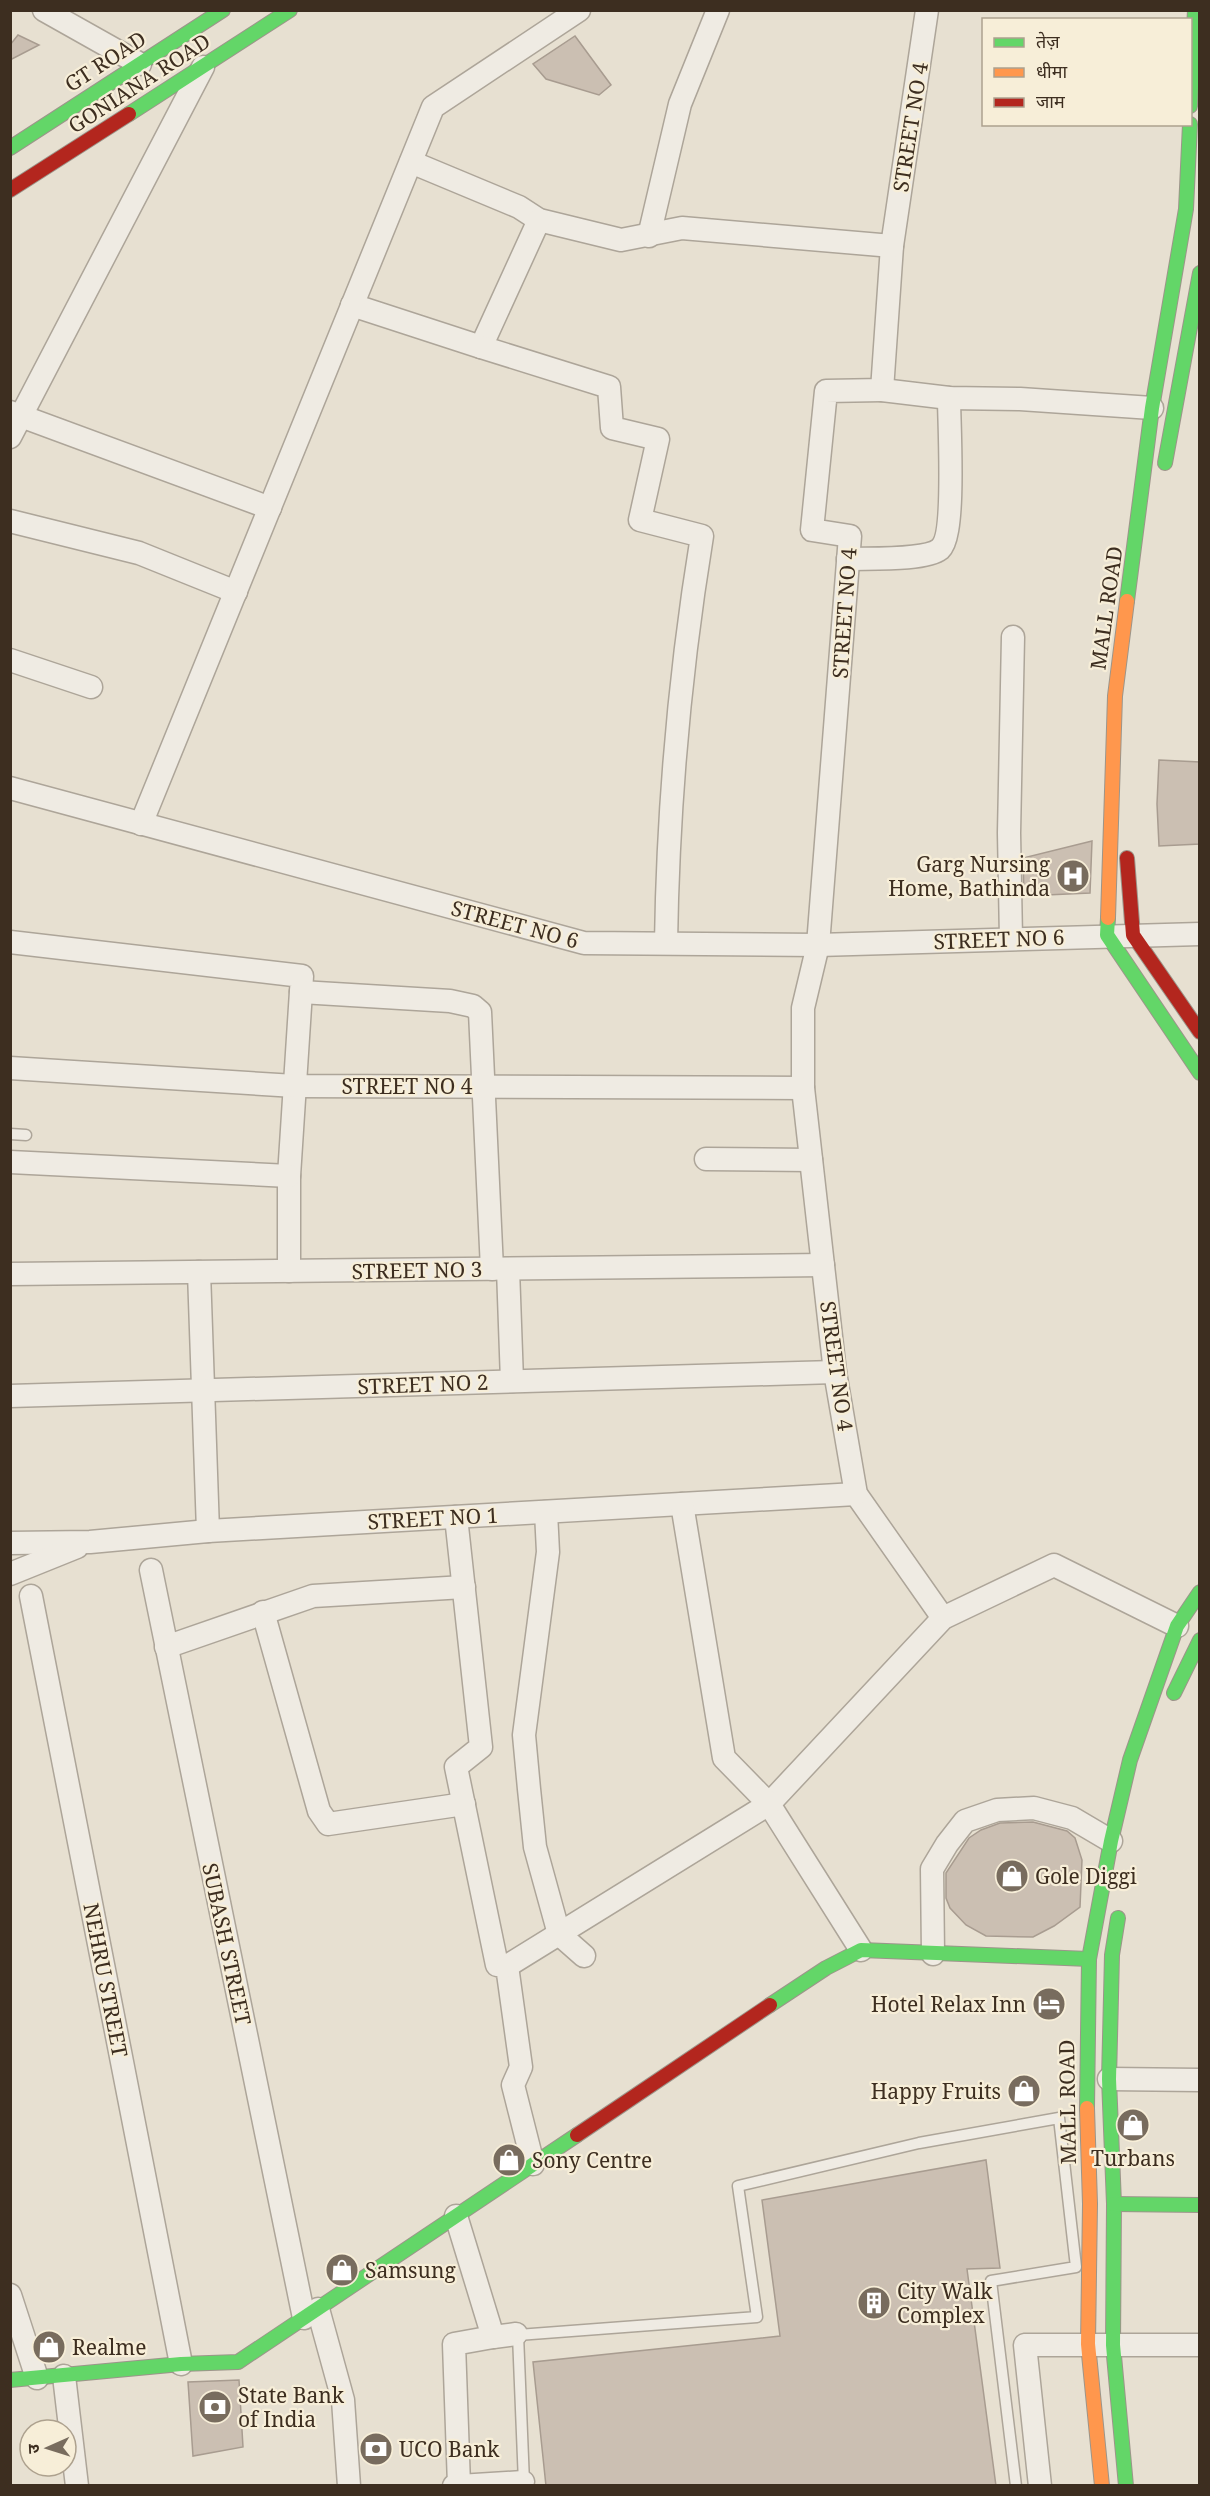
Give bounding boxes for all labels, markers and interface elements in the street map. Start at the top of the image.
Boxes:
legend [982,18,1192,126]
street label: GT ROAD [59,24,151,98]
street label: GONIANA ROAD [63,27,215,139]
text: तेज़ [1036,29,1060,53]
text: धीमा [1036,59,1067,83]
street label: STREET NO 4 [886,60,934,194]
text: जाम [1036,89,1066,113]
street label: MALL ROAD [1083,544,1129,672]
street label: STREET NO 4 [825,546,863,679]
place label: Garg Nursing Home, Bathinda [888,850,1051,902]
hospital icon: Garg Nursing Home, Bathinda [1055,858,1091,894]
street label: STREET NO 6 [448,894,582,954]
street label: STREET NO 6 [933,923,1065,955]
street label: STREET NO 4 [342,1072,473,1100]
street label: STREET NO 3 [351,1255,483,1285]
street label: STREET NO 4 [814,1299,860,1433]
street label: STREET NO 2 [357,1368,489,1400]
street label: STREET NO 1 [367,1501,499,1535]
shop icon: Gole Diggi [994,1858,1030,1894]
street label: SUBASH STREET [196,1860,258,2028]
place label: Gole Diggi [1035,1862,1137,1890]
street label: NEHRU STREET [77,1900,135,2060]
hotel icon: Hotel Relax Inn [1031,1986,1067,2022]
place label: Hotel Relax Inn [871,1990,1026,2018]
street label: MALL ROAD [1052,2039,1082,2165]
shop icon: Happy Fruits [1006,2073,1042,2109]
place label: Happy Fruits [871,2077,1001,2105]
shop icon: Turbans [1115,2107,1151,2143]
shop icon: Sony Centre [491,2142,527,2178]
place label: Turbans [1091,2144,1175,2172]
place label: Sony Centre [532,2146,652,2174]
shop icon: Samsung [324,2252,360,2288]
place label: Samsung [365,2256,456,2284]
place label: City Walk Complex [897,2277,993,2329]
building icon: City Walk Complex [856,2285,892,2321]
shop icon: Realme [31,2329,67,2365]
place label: Realme [72,2333,146,2361]
place label: State Bank of India [238,2381,345,2433]
bank icon: State Bank of India [197,2389,233,2425]
north arrow [18,2418,78,2478]
bank icon: UCO Bank [358,2431,394,2467]
place label: UCO Bank [399,2435,500,2463]
text: उ [22,2443,44,2454]

